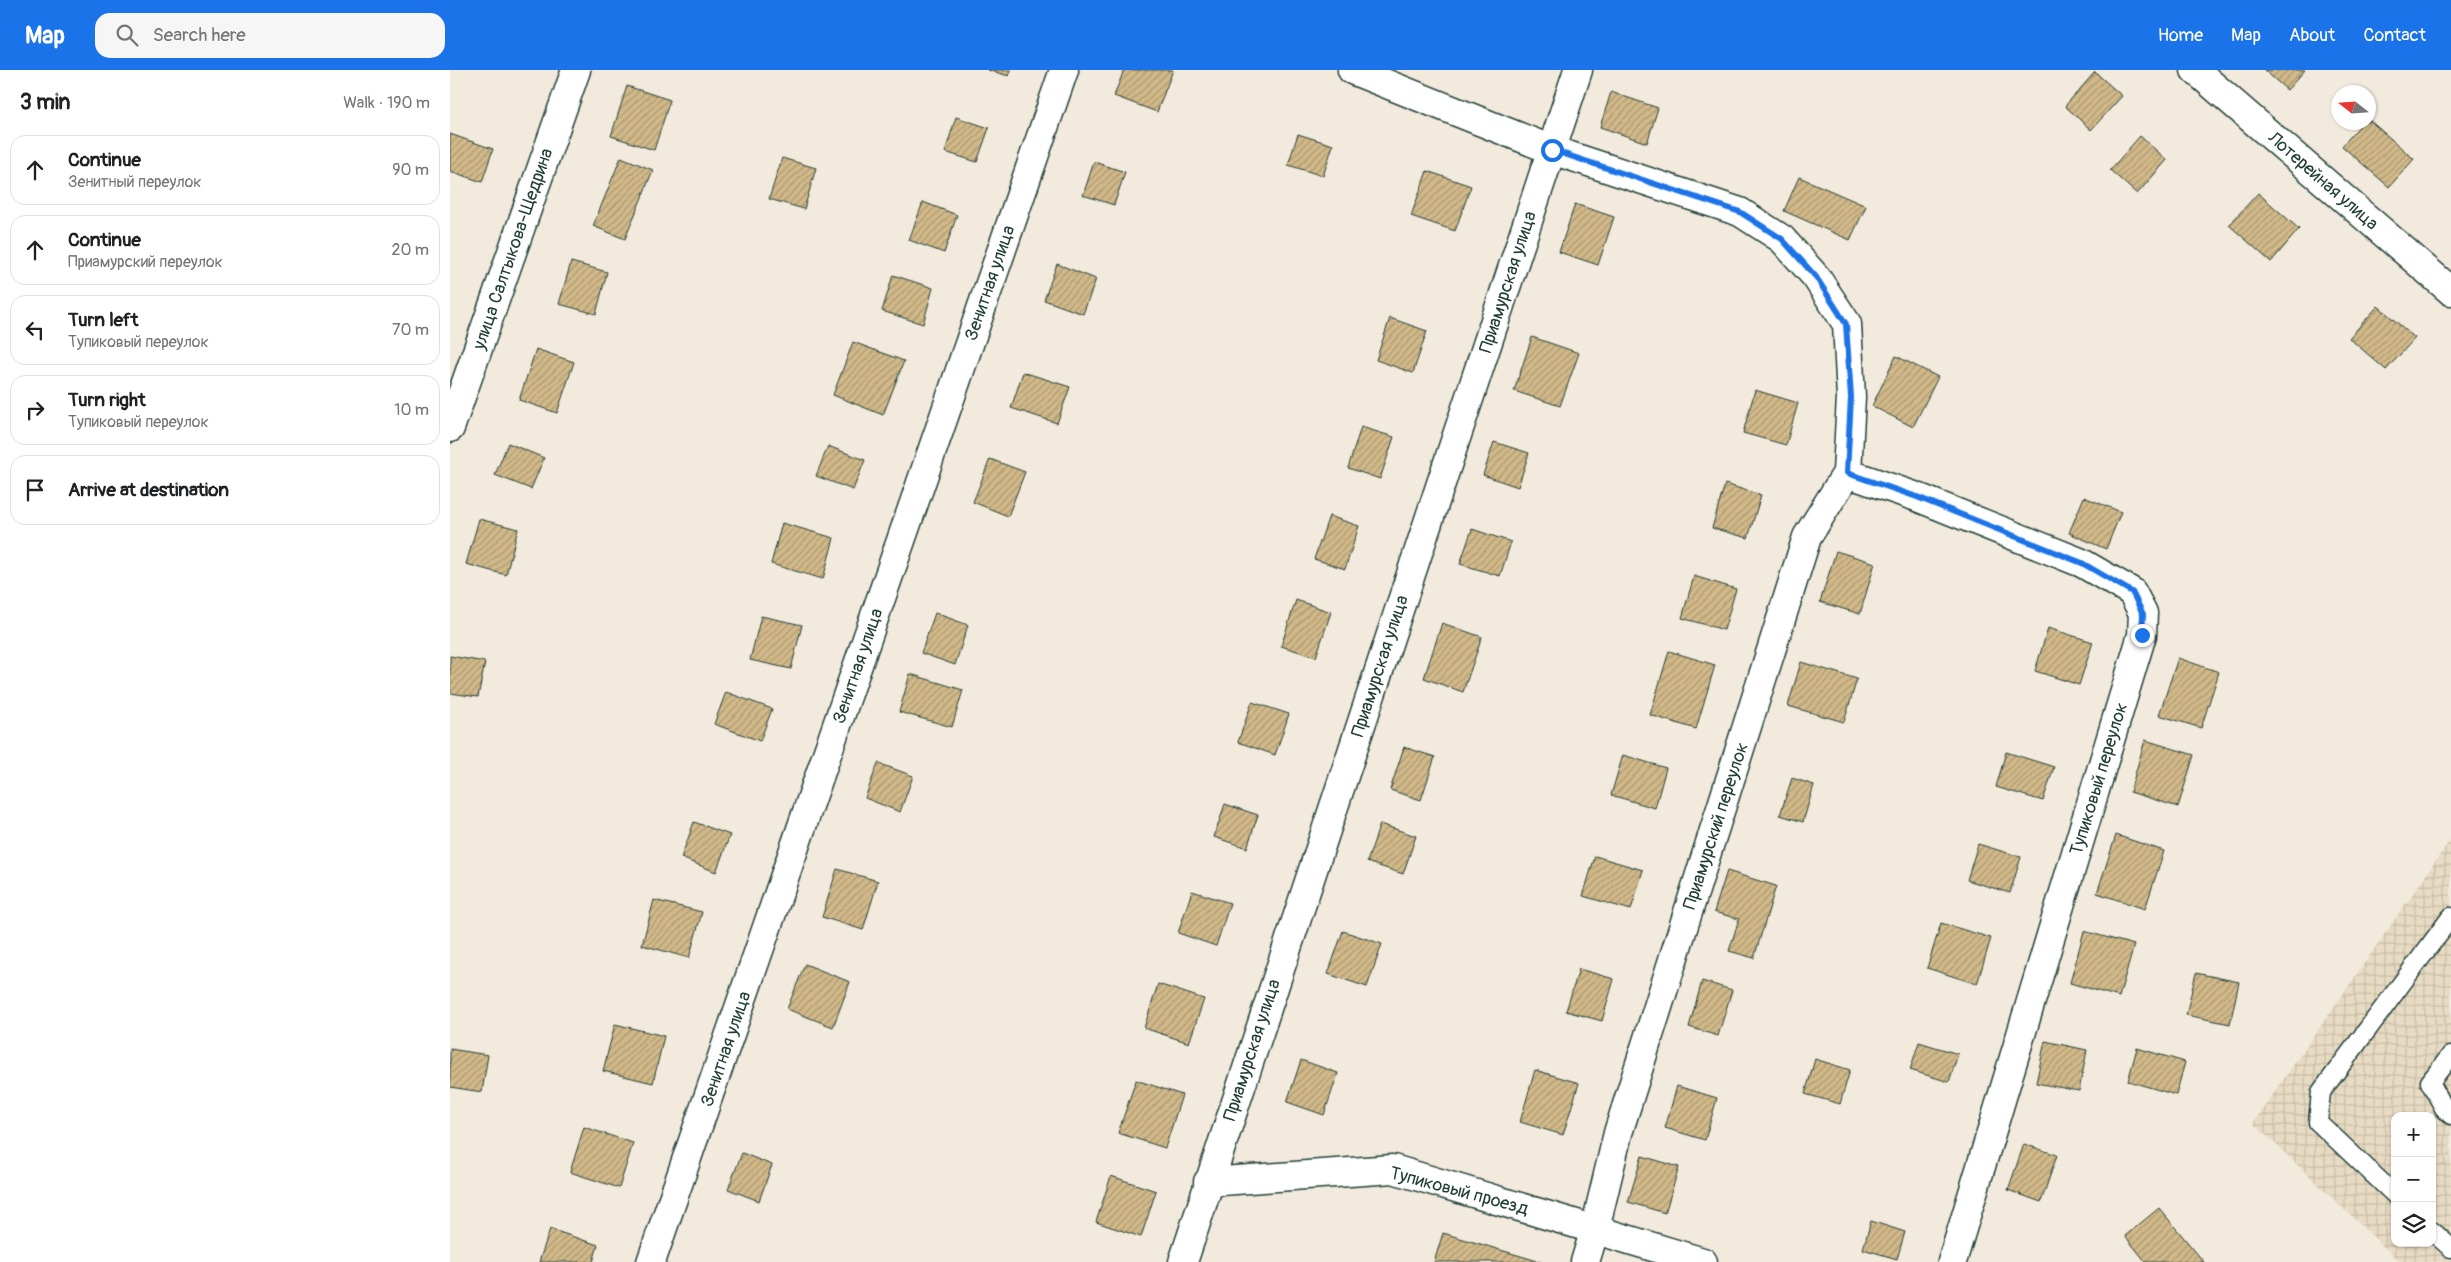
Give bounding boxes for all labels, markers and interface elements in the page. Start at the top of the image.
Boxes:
search box [95,13,445,58]
text: Map [25,21,65,50]
icon: search [113,21,141,49]
text: Search here [153,23,246,47]
text: Home [2158,24,2203,47]
text: Map [2231,24,2261,47]
text: About [2289,24,2335,47]
text: Contact [2363,24,2426,47]
north arrow [2331,85,2376,130]
text: 3 min [20,89,70,116]
text: Walk · 190 m [343,93,430,113]
street label: Лотерейная улица [2262,126,2383,235]
route start [1541,139,1564,162]
street label: улица Салтыкова-Щедрина [467,145,558,354]
text: Continue [68,148,141,172]
icon: ahead [21,156,49,184]
text: 90 m [392,160,429,180]
text: Зенитный переулок [68,172,202,192]
street label: Приамурская улица [1474,208,1542,356]
street label: Зенитная улица [960,222,1020,344]
text: Continue [68,228,141,252]
icon: ahead [21,236,49,264]
text: 20 m [391,240,429,260]
text: Приамурский переулок [68,252,223,272]
text: Turn left [68,308,138,332]
icon: left [21,316,49,344]
text: 70 m [392,320,429,340]
text: Тупиковый переулок [68,332,209,352]
text: Turn right [68,388,146,412]
icon: right [21,396,49,424]
text: 10 m [394,400,429,420]
text: Тупиковый переулок [68,412,209,432]
icon: arrive [21,476,49,504]
text: Arrive at destination [68,478,229,502]
street label: Приамурская улица [1346,592,1414,740]
street label: Зенитная улица [828,605,888,727]
route end [2131,624,2154,647]
street label: Тупиковый переулок [2065,700,2133,858]
street label: Приамурский переулок [1678,740,1754,912]
street label: Приамурская улица [1218,976,1286,1124]
street label: Зенитная улица [696,988,756,1110]
map controls [2391,1112,2436,1247]
button: + [2391,1112,2436,1157]
button: − [2391,1157,2436,1202]
street label: Тупиковый проезд [1387,1161,1531,1221]
button: layers [2391,1202,2436,1247]

